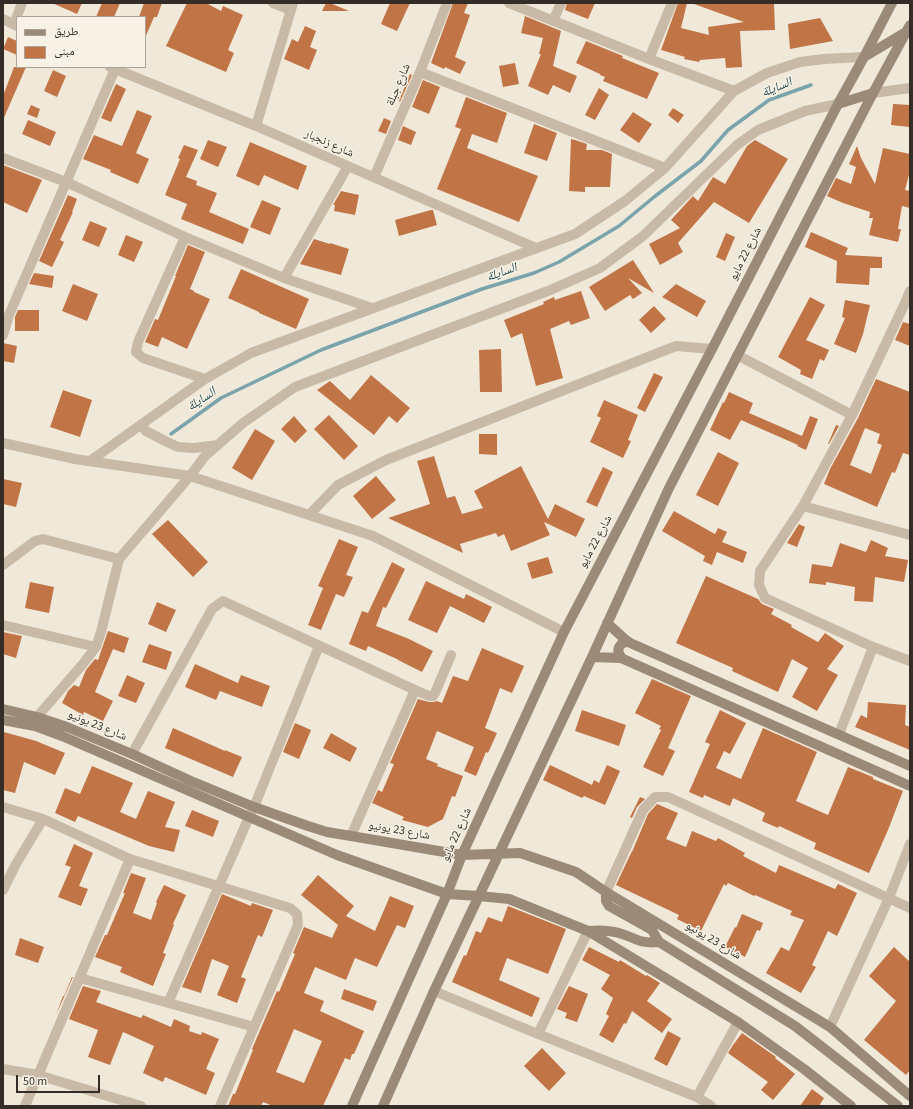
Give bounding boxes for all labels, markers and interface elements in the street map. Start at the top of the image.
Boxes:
legend [16,16,146,68]
text: طريق [54,23,79,40]
text: مبنى [54,43,75,60]
street label: شارع جبلة [384,62,414,108]
water label: السايلة [760,75,794,101]
street label: شارع زنجبار [302,127,356,161]
street label: شارع 22 مايو [726,225,766,283]
water label: السايلة [485,260,519,286]
water label: السايلة [185,385,219,415]
street label: شارع 22 مايو [576,513,616,571]
street label: شارع 23 يونيو [65,708,129,744]
street label: شارع 22 مايو [439,806,475,864]
street label: شارع 23 يونيو [367,818,431,844]
street label: شارع 23 يونيو [683,919,743,963]
scale bar [18,1067,102,1093]
text: 50 m [23,1073,47,1090]

